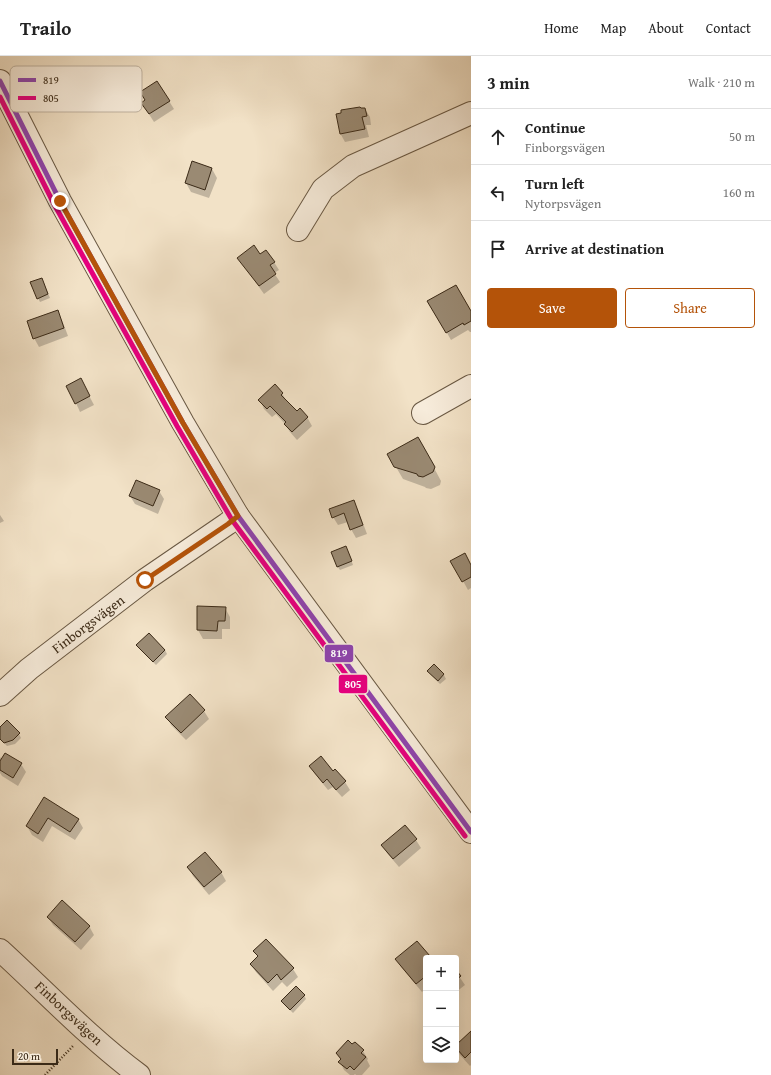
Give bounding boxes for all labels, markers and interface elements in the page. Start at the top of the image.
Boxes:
text: Trailo [20,14,71,42]
text: Home [544,18,579,38]
text: Map [601,18,626,38]
text: About [648,18,684,38]
text: Contact [706,18,751,38]
legend [10,66,142,112]
text: 3 min [487,70,529,95]
text: 819 [43,72,59,88]
text: Walk · 210 m [688,73,755,92]
text: 805 [43,90,59,106]
text: Continue [525,117,586,138]
icon: ahead [487,126,509,148]
text: 50 m [729,127,755,146]
text: Finborgsvägen [525,138,605,157]
text: Turn left [525,173,584,194]
icon: left [487,182,509,204]
text: 160 m [723,183,755,202]
route end [51,192,69,210]
text: Nytorpsvägen [525,194,601,213]
icon: arrive [487,238,509,260]
text: Arrive at destination [525,238,664,259]
button: Save [487,288,617,328]
button: Share [625,288,755,328]
route start [136,571,154,589]
street label: Finborgsvägen [48,590,129,658]
line badge: 819 [324,644,354,663]
text: 819 [330,645,348,661]
line badge: 805 [338,674,368,694]
text: 805 [344,676,362,692]
map controls [423,955,459,1063]
button: + [423,955,459,991]
street label: Finborgsvägen [31,976,107,1050]
button: − [423,991,459,1027]
button: layers [423,1027,459,1063]
scale bar [12,1047,58,1066]
text: 20 m [18,1048,40,1064]

